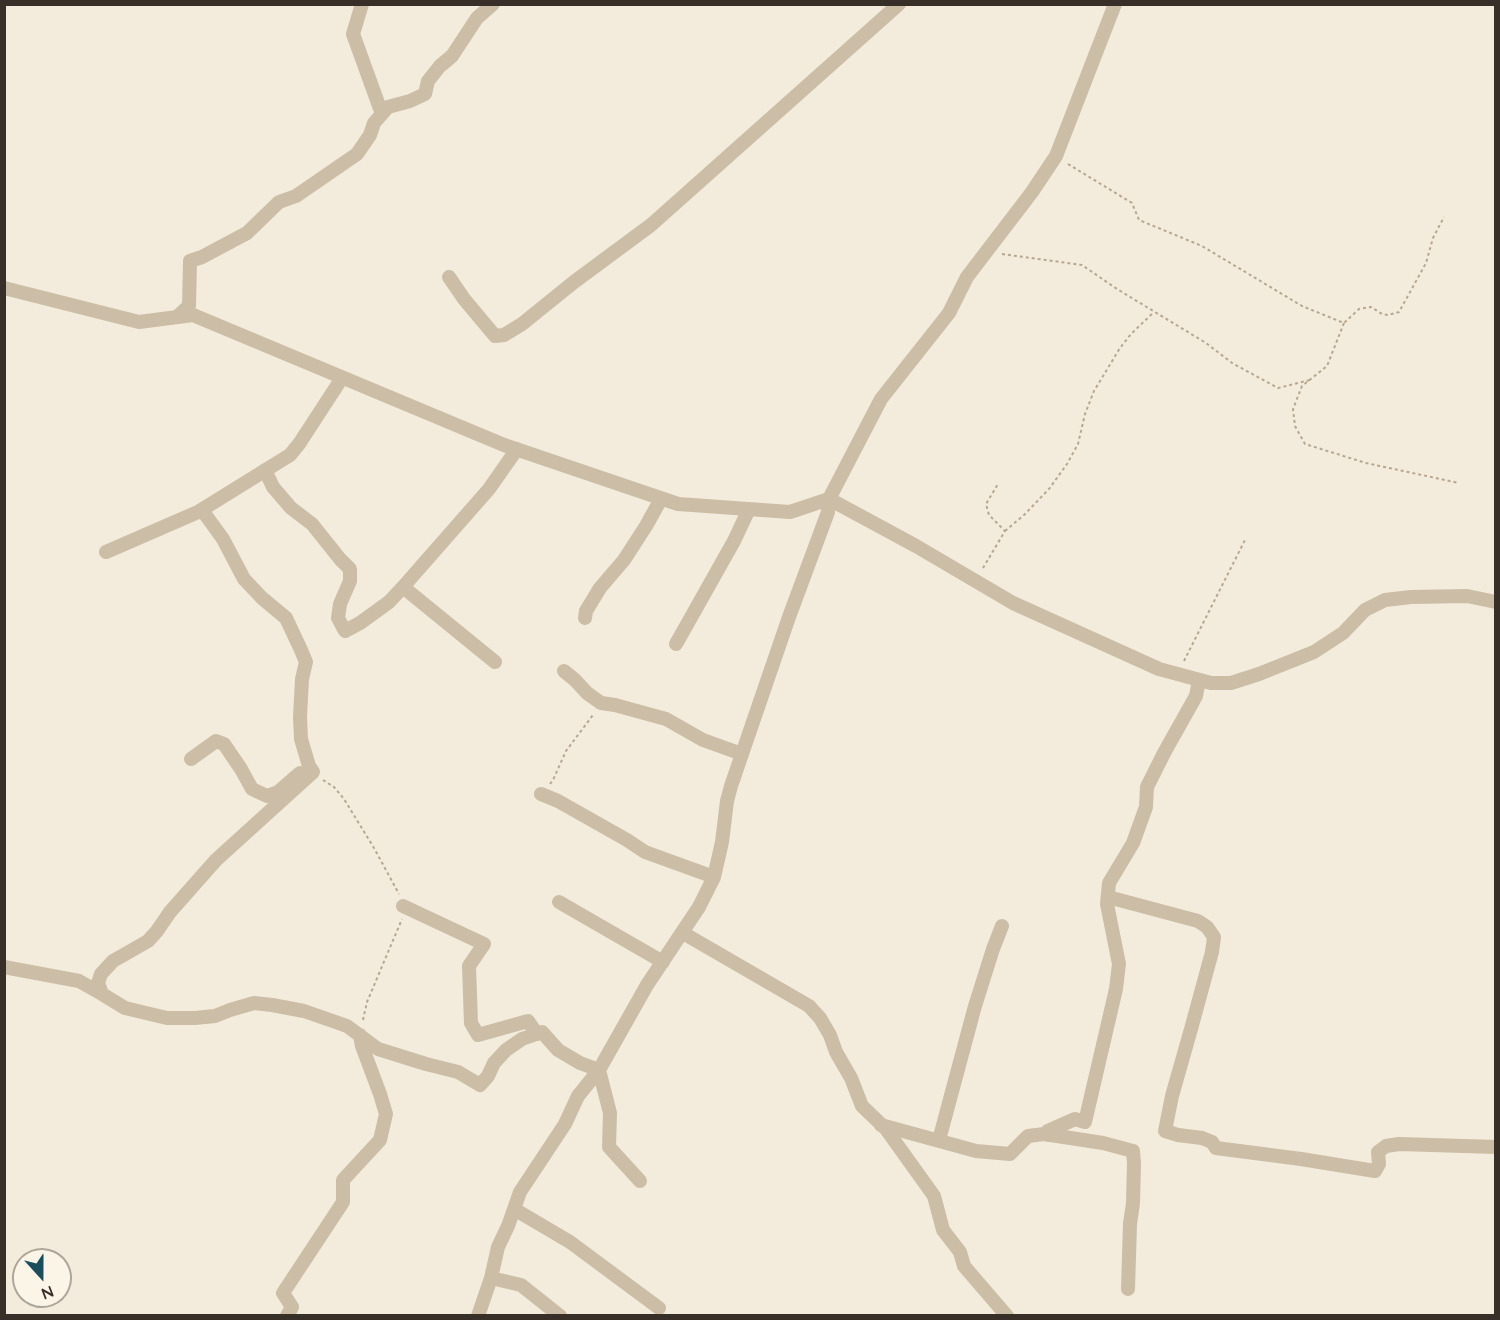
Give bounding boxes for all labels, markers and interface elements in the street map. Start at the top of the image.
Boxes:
north arrow [12,1248,72,1308]
text: N [39,1281,57,1304]

